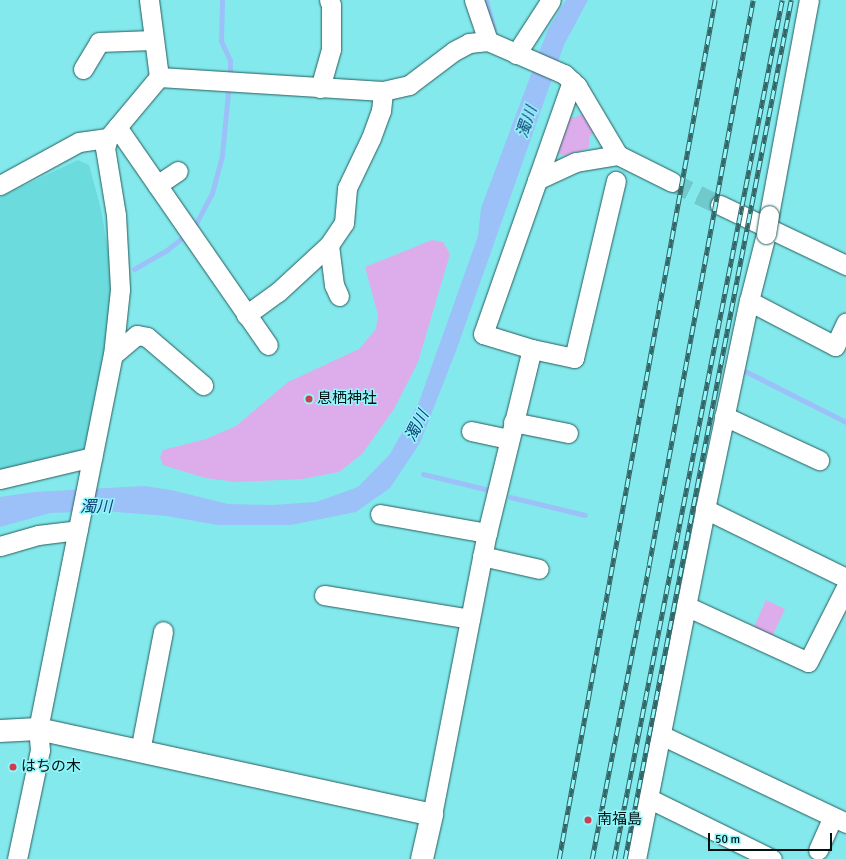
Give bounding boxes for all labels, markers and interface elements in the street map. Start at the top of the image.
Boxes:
water label: 濁川 [513,104,541,140]
place label: 息栖神社 [317,390,377,408]
marker: 息栖神社 [304,394,314,404]
water label: 濁川 [401,407,433,445]
water label: 濁川 [80,497,112,517]
place label: はちの木 [21,758,81,776]
marker: はちの木 [8,762,18,772]
place label: 南福島 [597,811,642,829]
marker: 南福島 [582,814,594,826]
scale bar [710,825,834,851]
text: 50 m [715,832,740,847]

